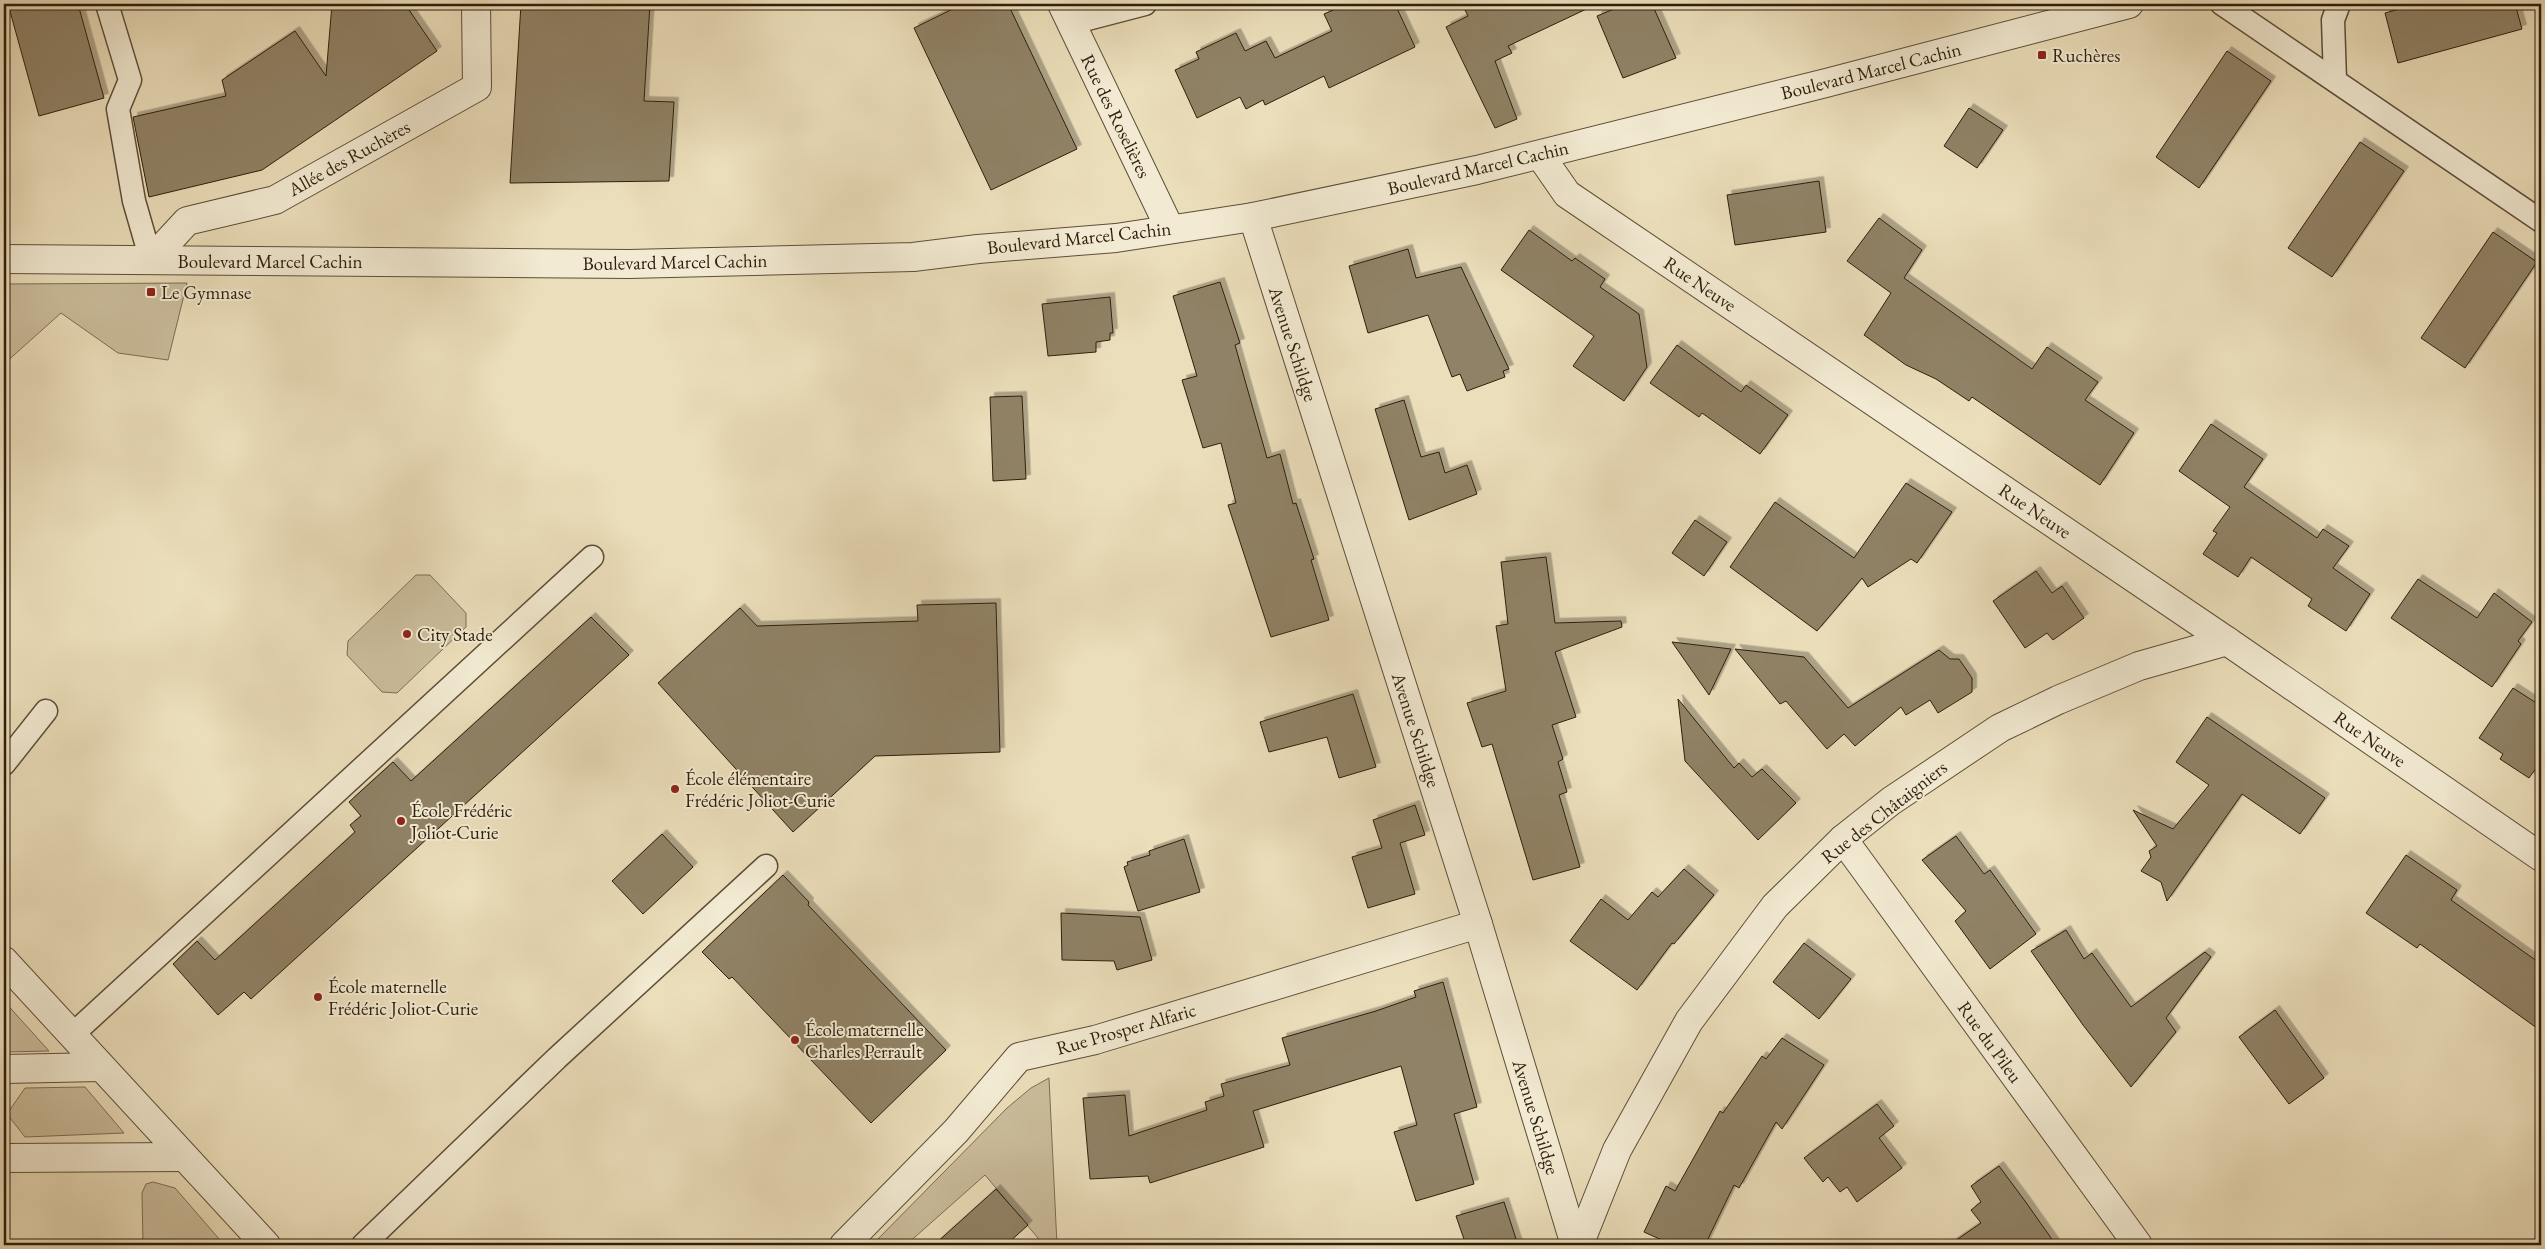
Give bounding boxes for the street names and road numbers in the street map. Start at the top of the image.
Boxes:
street label: Boulevard Marcel Cachin [1778,36,1964,106]
street label: Rue des Roselières [1075,50,1157,182]
street label: Allée des Ruchères [283,114,415,202]
street label: Boulevard Marcel Cachin [1385,135,1571,201]
street label: Boulevard Marcel Cachin [986,216,1172,260]
street label: Boulevard Marcel Cachin [582,248,768,276]
street label: Boulevard Marcel Cachin [178,249,363,274]
street label: Rue Neuve [1659,251,1741,317]
street label: Avenue Schildge [1262,283,1323,405]
street label: Rue Neuve [1994,478,2076,544]
street label: Avenue Schildge [1385,669,1446,791]
street label: Rue Neuve [2329,705,2411,773]
street label: Rue des Châtaigniers [1816,755,1952,869]
street label: Rue du Pileu [1952,996,2028,1088]
street label: Rue Prosper Alfaric [1053,997,1199,1061]
street label: Avenue Schildge [1506,1055,1565,1178]

